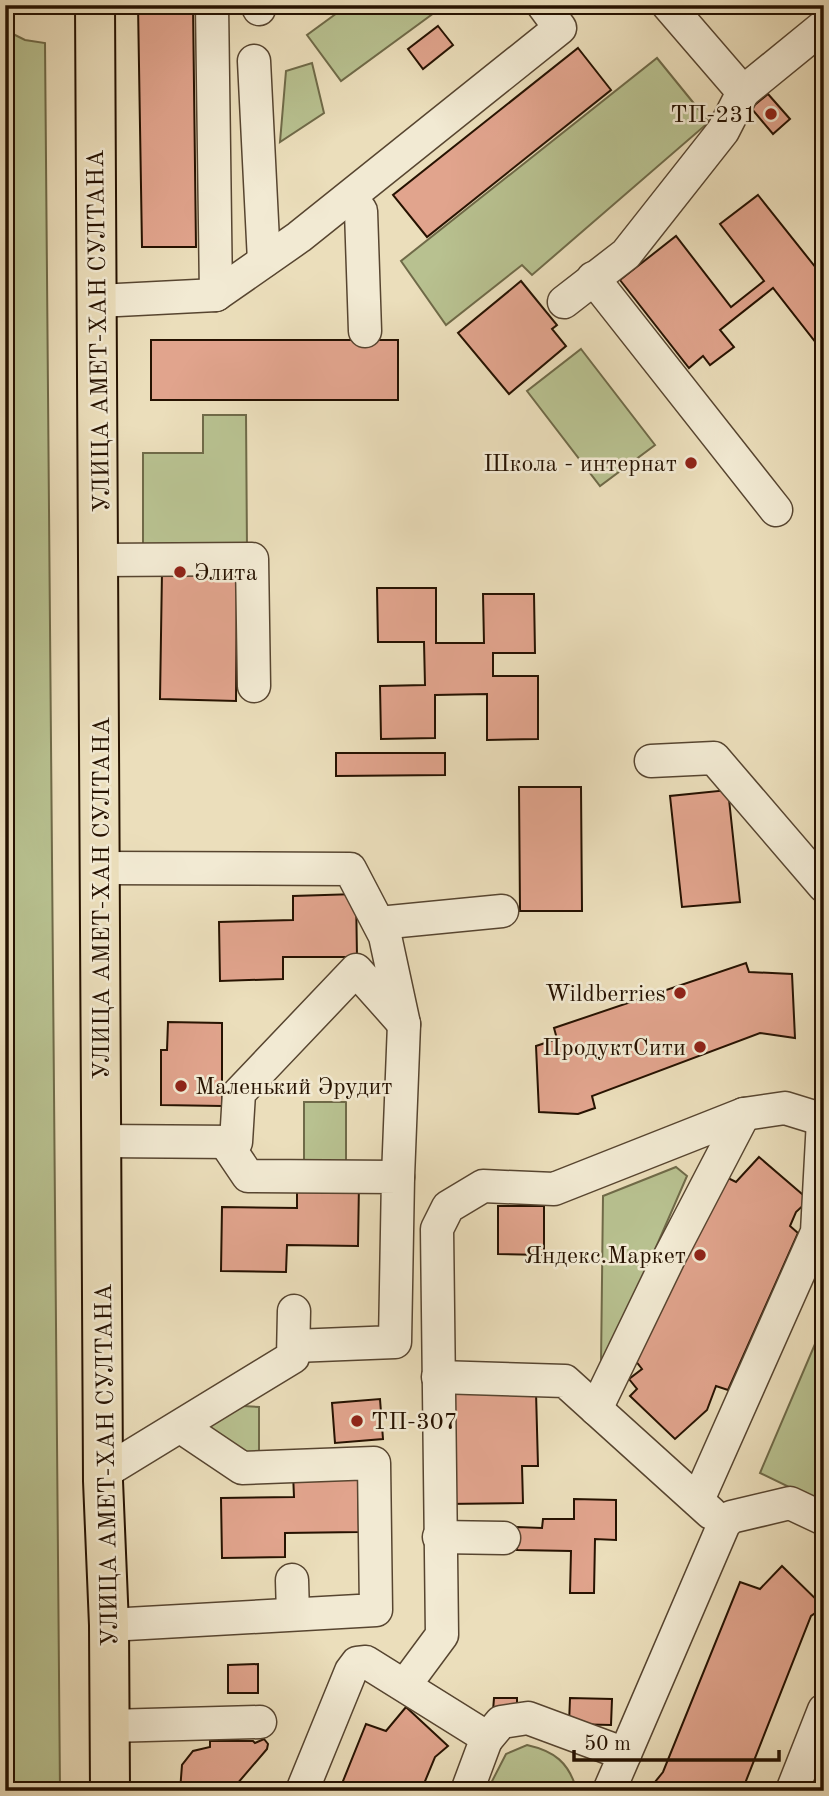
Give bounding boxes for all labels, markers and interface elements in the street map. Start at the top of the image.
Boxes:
place label: ТП-231 [670,104,757,128]
marker: ТП-231 [763,106,779,122]
street label: УЛИЦА АМЕТ-ХАН СУЛТАНА [85,149,115,513]
place label: Школа - интернат [483,453,677,477]
marker: Школа - интернат [683,455,699,471]
place label: Элита [194,562,258,586]
marker: Элита [172,564,188,580]
street label: УЛИЦА АМЕТ-ХАН СУЛТАНА [91,717,115,1079]
place label: Wildberries [545,983,666,1007]
marker: Wildberries [672,985,688,1001]
place label: ПродуктСити [542,1037,686,1061]
marker: ПродуктСити [692,1039,708,1055]
place label: Маленький Эрудит [195,1076,393,1100]
marker: Маленький Эрудит [173,1078,189,1094]
place label: Яндекс.Маркет [524,1245,686,1269]
marker: Яндекс.Маркет [692,1247,708,1263]
street label: УЛИЦА АМЕТ-ХАН СУЛТАНА [93,1283,123,1647]
place label: ТП-307 [371,1411,458,1435]
marker: ТП-307 [349,1413,365,1429]
scale bar [574,1719,778,1763]
text: 50 m [584,1734,631,1755]

